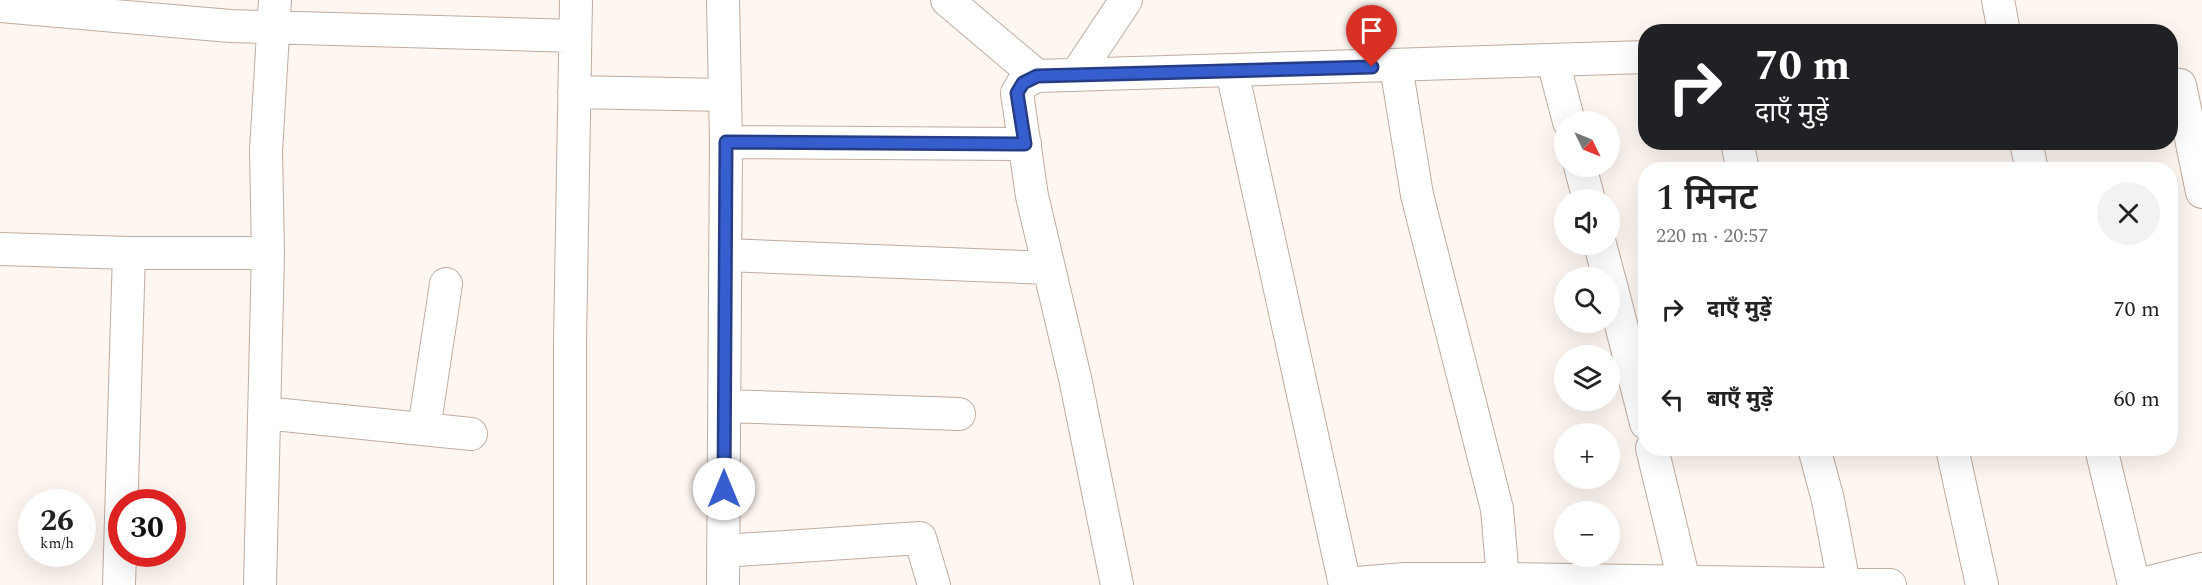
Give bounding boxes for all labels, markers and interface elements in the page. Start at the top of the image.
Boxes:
pin [1346,5,1397,67]
icon: arrive [1355,14,1388,47]
text: 70 m [1755,35,1850,98]
icon: right [1656,48,1734,126]
text: दाएँ मुड़ें [1755,92,1829,134]
north arrow [1554,111,1620,177]
map controls [1554,111,1620,567]
text: 1 मिनट [1656,171,1757,226]
button: close [2097,182,2160,245]
button: sound [1554,189,1620,255]
text: 220 m · 20:57 [1656,221,1768,251]
button: search [1554,267,1620,333]
icon: right [1656,293,1689,326]
text: दाएँ मुड़ें [1707,293,1772,326]
text: 70 m [2114,293,2160,326]
button: layers [1554,345,1620,411]
icon: left [1656,383,1689,416]
text: बाएँ मुड़ें [1707,383,1773,416]
text: 60 m [2114,383,2160,416]
button: + [1554,423,1620,489]
position arrow [692,457,756,521]
speed limit sign: 30 [108,489,186,567]
text: 26 [40,498,74,544]
button: − [1554,501,1620,567]
text: km/h [40,532,74,555]

